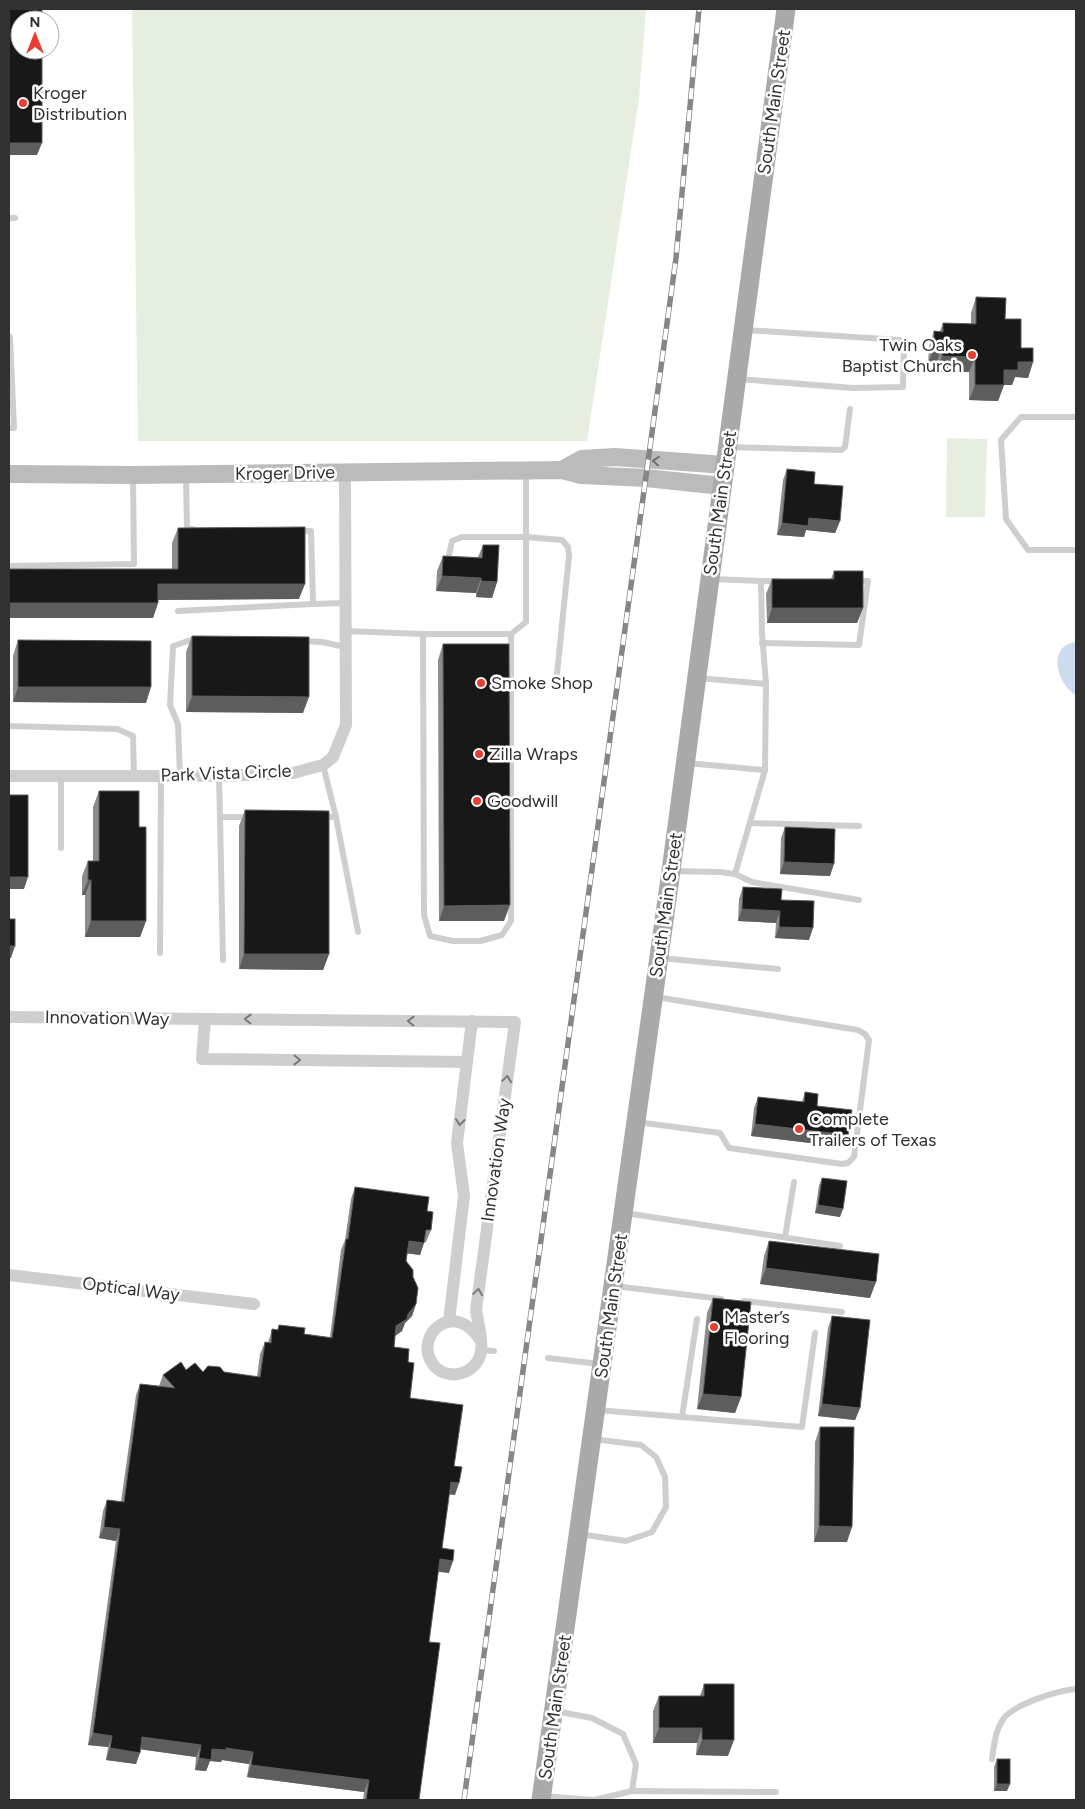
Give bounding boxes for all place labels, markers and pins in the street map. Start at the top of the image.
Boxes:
place label: Kroger Distribution [33,82,127,125]
marker: Kroger Distribution [17,97,29,109]
place label: Twin Oaks Baptist Church [842,334,962,377]
marker: Twin Oaks Baptist Church [966,349,978,361]
place label: Smoke Shop [491,672,593,694]
marker: Smoke Shop [475,677,487,689]
place label: Zilla Wraps [489,743,578,765]
marker: Zilla Wraps [473,748,485,760]
place label: Goodwill [487,790,558,812]
marker: Goodwill [471,795,483,807]
place label: Complete Trailers of Texas [809,1108,936,1151]
marker: Complete Trailers of Texas [793,1123,805,1135]
place label: Master’s Flooring [724,1306,790,1349]
marker: Master’s Flooring [708,1321,720,1333]

